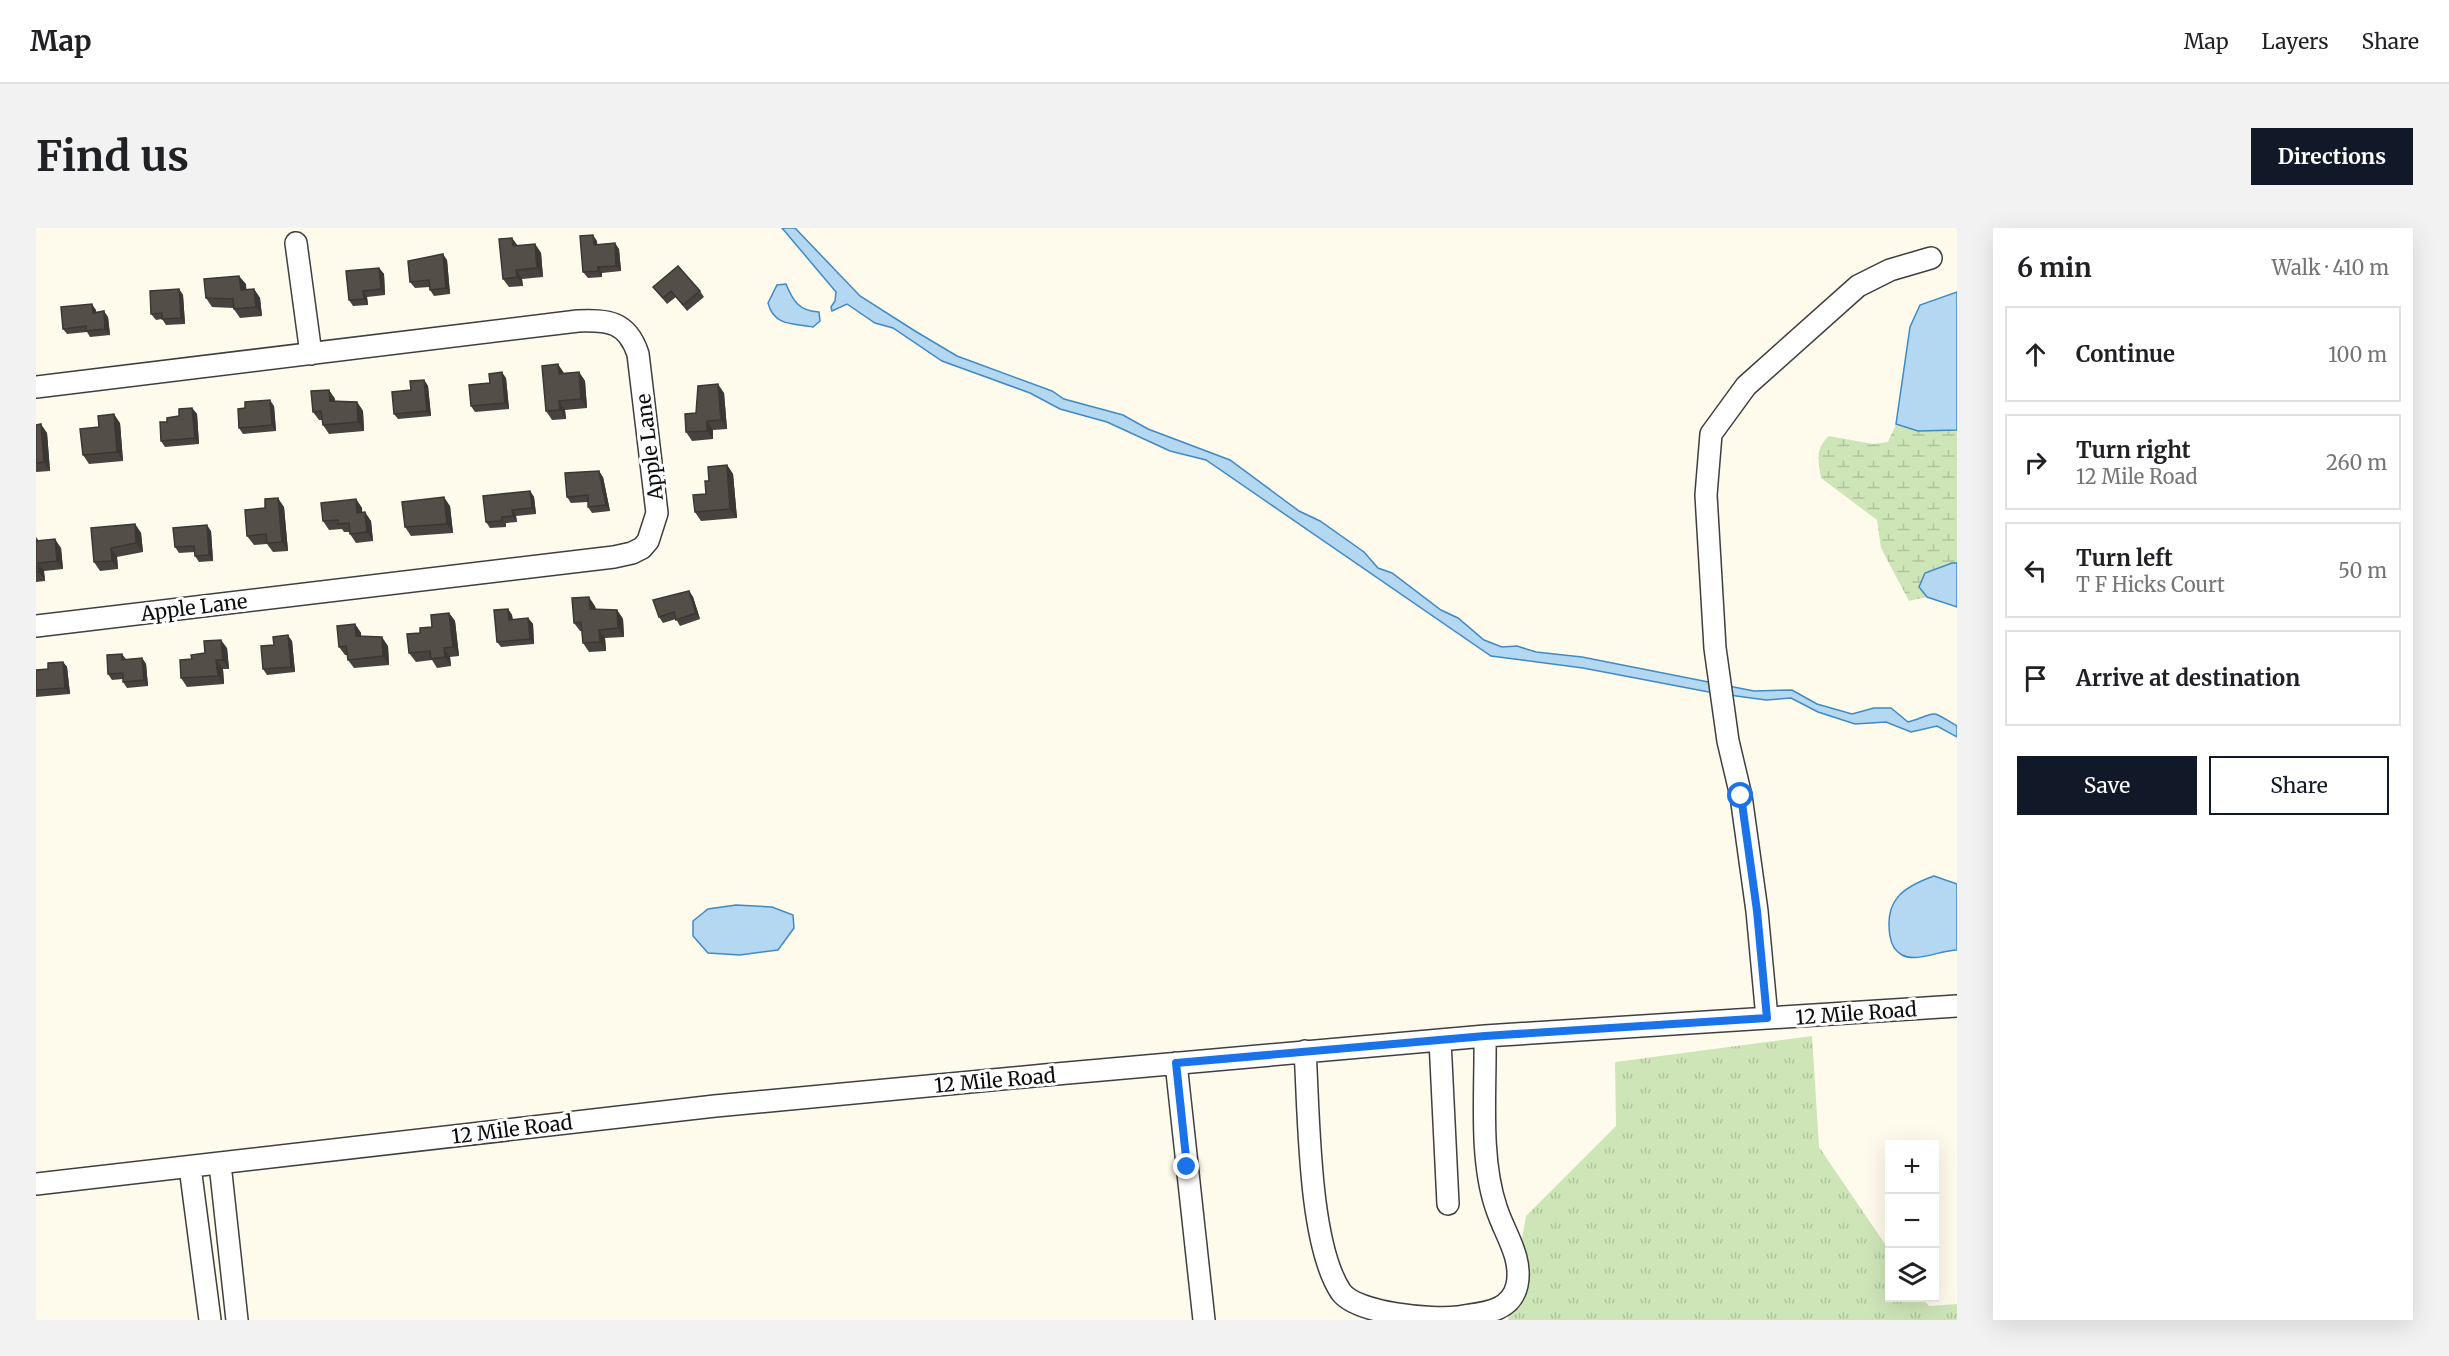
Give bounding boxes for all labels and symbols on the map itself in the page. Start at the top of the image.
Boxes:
street label: Apple Lane [630,392,668,503]
street label: Apple Lane [138,588,249,626]
route start [1727,782,1753,808]
street label: 12 Mile Road [1794,996,1918,1030]
street label: 12 Mile Road [933,1062,1057,1098]
street label: 12 Mile Road [450,1109,574,1149]
route end [1173,1153,1199,1179]

